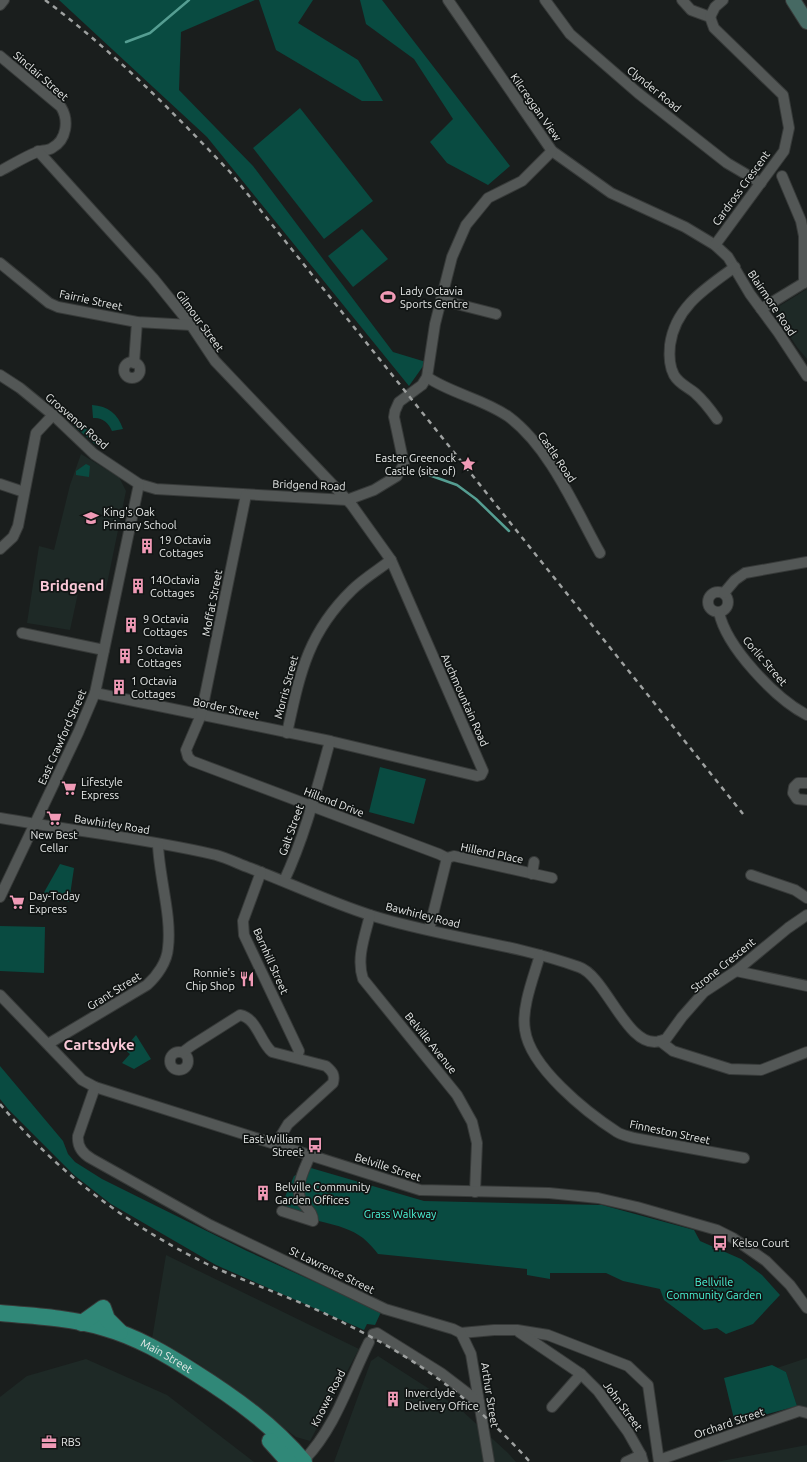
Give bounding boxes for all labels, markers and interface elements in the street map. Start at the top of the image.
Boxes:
street label: Sinclair Street [11,49,71,103]
street label: Clynder Road [625,64,683,114]
street label: Kilcreggan View [508,71,564,143]
street label: Cardross Crescent [710,148,772,228]
street label: Blairmore Road [746,268,798,338]
place label: Lady Octavia Sports Centre [400,285,468,310]
street label: Fairrie Street [58,287,124,313]
street label: Gilmour Street [174,288,227,354]
sports icon: Lady Octavia Sports Centre [379,288,397,306]
street label: Grosvenor Road [43,391,111,451]
street label: Castle Road [536,429,578,485]
place label: Easter Greenock Castle (site of) [375,452,456,478]
place icon: Easter Greenock Castle (site of) [459,455,477,473]
street label: Bridgend Road [272,478,346,492]
place label: King's Oak Primary School [103,506,177,531]
school or university icon: King's Oak Primary School [82,509,100,527]
place label: 19 Octavia Cottages [159,534,211,559]
building icon: 19 Octavia Cottages [138,537,156,555]
street label: Moffat Street [200,568,224,637]
place label: 14Octavia Cottages [150,574,200,599]
district label: Bridgend [40,577,104,594]
building icon: 14Octavia Cottages [129,577,147,595]
place label: 9 Octavia Cottages [143,613,189,638]
building icon: 9 Octavia Cottages [122,616,140,634]
street label: Corlic Street [740,634,790,689]
place label: 5 Octavia Cottages [137,644,183,669]
building icon: 5 Octavia Cottages [116,647,134,665]
street label: Auchmountain Road [439,652,491,748]
street label: Morris Street [272,653,300,720]
place label: 1 Octavia Cottages [131,675,177,700]
building icon: 1 Octavia Cottages [110,678,128,696]
street label: East Crawford Street [36,687,89,786]
street label: Border Street [192,695,261,721]
place label: Lifestyle Express [81,776,123,801]
supermarket icon: Lifestyle Express [60,779,78,797]
street label: Hillend Drive [302,785,366,819]
street label: Galt Street [276,802,306,857]
supermarket icon: New Best Cellar [45,809,63,827]
street label: Bawhirley Road [73,812,151,836]
place label: New Best Cellar [30,829,78,854]
street label: Hillend Place [460,841,524,865]
place label: Day-Today Express [29,890,81,915]
supermarket icon: Day-Today Express [8,893,26,911]
street label: Bawhirley Road [384,900,462,930]
street label: Barnhill Street [251,926,291,997]
street label: Strone Crescent [689,935,758,995]
place label: Ronnie's Chip Shop [185,967,235,992]
street label: Grant Street [85,969,144,1012]
restaurant icon: Ronnie's Chip Shop [238,970,256,988]
street label: Belville Avenue [403,1010,459,1076]
district label: Cartsdyke [63,1036,135,1053]
street label: Finneston Street [629,1118,712,1147]
place label: East William Street [243,1133,304,1158]
bus stop icon: East William Street [306,1136,324,1154]
street label: Belville Street [353,1151,423,1184]
place label: Belville Community Garden Offices [275,1181,371,1206]
building icon: Belville Community Garden Offices [254,1184,272,1202]
park label: Grass Walkway [364,1208,437,1220]
bus stop icon: Kelso Court [711,1234,729,1252]
place label: Kelso Court [732,1237,790,1249]
street label: St Lawrence Street [287,1244,377,1296]
park label: Bellville Community Garden [666,1276,762,1301]
street label: Main Street [139,1336,195,1376]
street label: Arthur Street [479,1362,501,1429]
street label: Knowe Road [309,1368,347,1428]
street label: John Street [601,1379,645,1433]
place label: Inverclyde Delivery Office [405,1387,479,1412]
building icon: Inverclyde Delivery Office [384,1390,402,1408]
street label: Orchard Street [692,1405,766,1441]
office icon: RBS [40,1433,58,1451]
place label: RBS [61,1436,81,1448]

